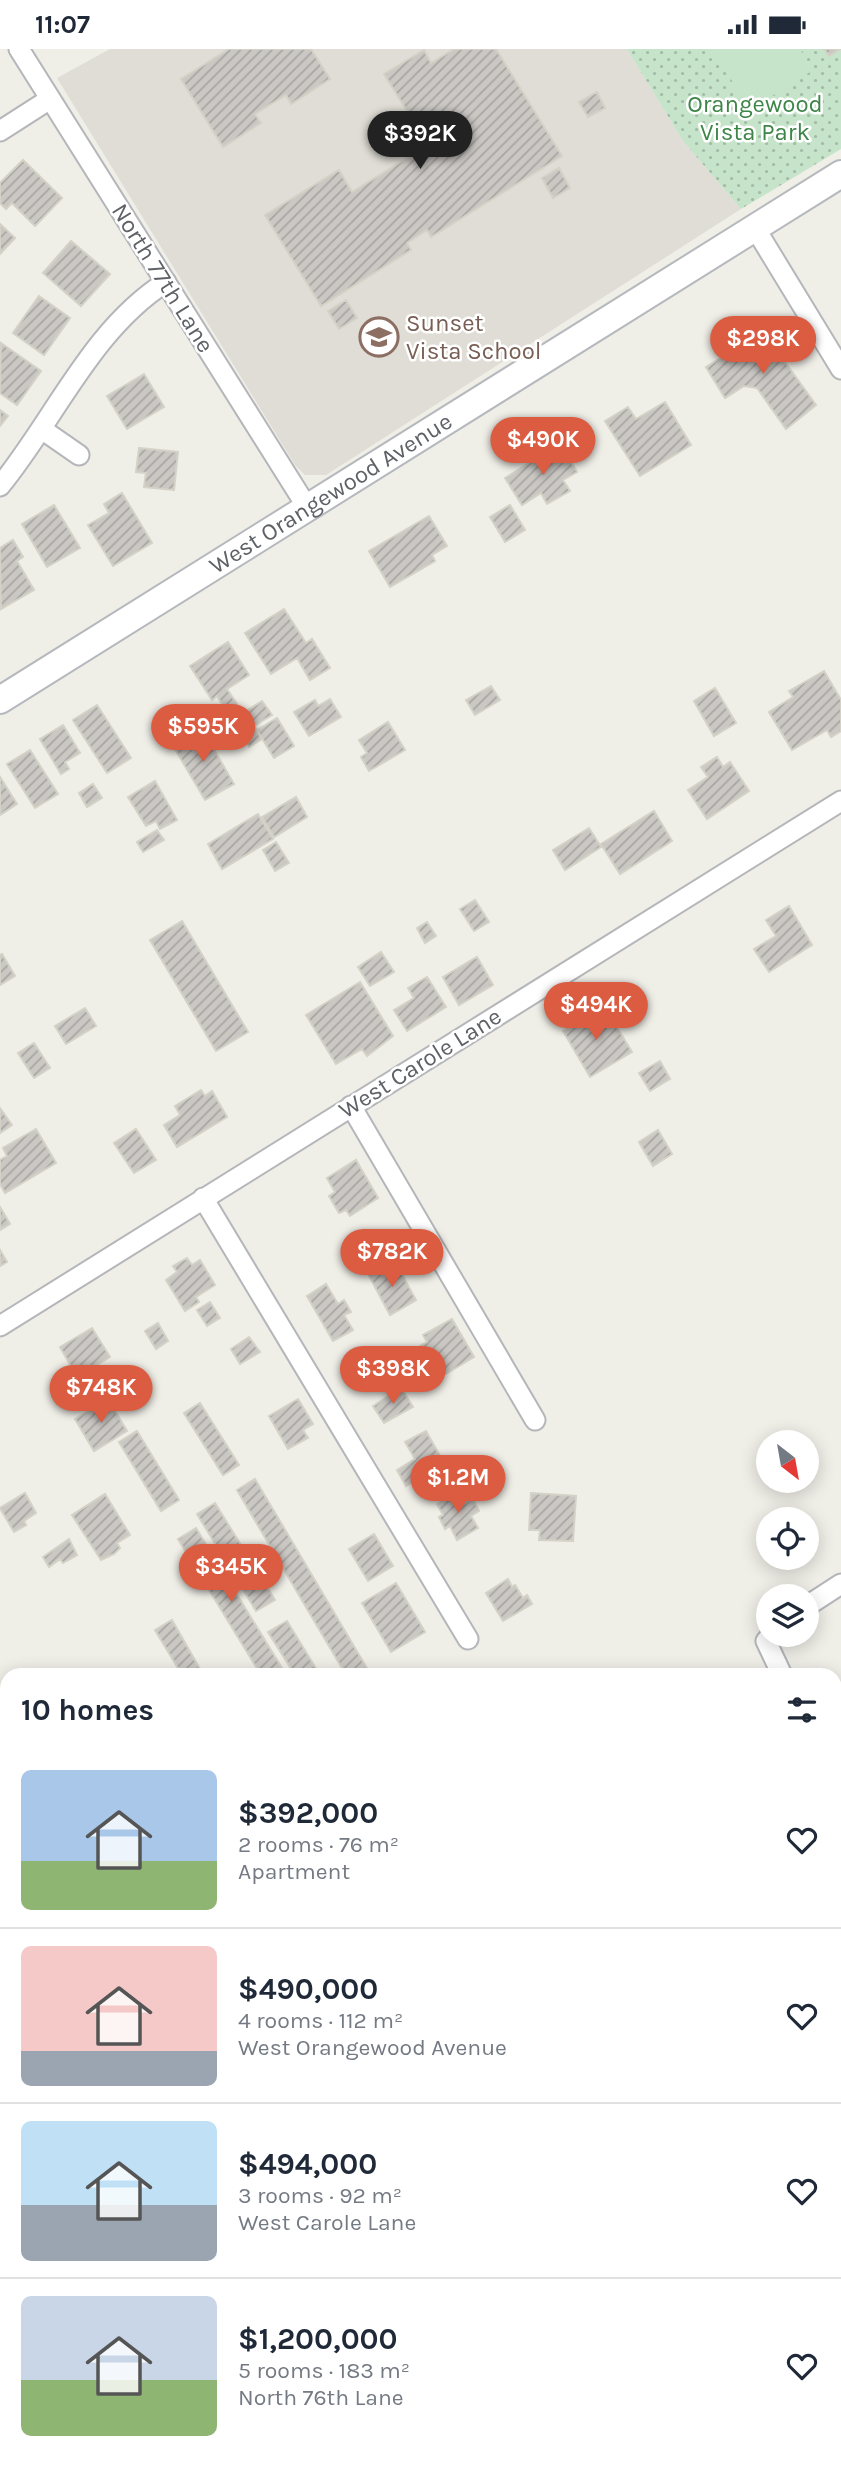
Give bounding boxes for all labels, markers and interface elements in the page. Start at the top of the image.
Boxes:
text: 11:07 [35,9,90,40]
park label: Orangewood Vista Park [687,90,823,146]
pin: $392K [371,111,469,171]
text: $392K [383,120,457,147]
street label: North 77th Lane [106,198,220,358]
place label: Sunset Vista School [406,309,542,365]
school or university icon: Sunset Vista School [358,316,400,358]
pin: $298K [714,317,812,376]
text: $298K [726,325,800,352]
street label: West Orangewood Avenue [204,407,457,580]
pin: $490K [494,417,592,477]
text: $490K [506,426,580,453]
pin: $595K [154,705,252,764]
text: $595K [167,713,239,740]
pin: $494K [547,983,645,1042]
text: $494K [560,991,632,1018]
street label: West Carole Lane [334,1002,506,1124]
pin: $782K [343,1229,441,1289]
text: $782K [356,1238,428,1265]
pin: $398K [344,1347,442,1406]
text: $398K [356,1355,430,1382]
pin: $748K [52,1365,150,1425]
text: $748K [66,1374,136,1401]
north arrow [756,1430,819,1493]
map controls [756,1430,819,1647]
pin: $1.2M [409,1455,507,1515]
text: $1.2M [426,1464,490,1491]
button: locate [756,1507,819,1570]
pin: $345K [182,1545,280,1604]
text: $345K [195,1553,267,1580]
button: layers [756,1584,819,1647]
icon: filters [783,1691,821,1729]
text: 10 homes [21,1692,154,1728]
text: $392,000 [238,1795,378,1831]
icon: home [77,1798,161,1882]
icon: heart [783,1821,821,1859]
text: 2 rooms · 76 m² [238,1831,399,1858]
text: Apartment [238,1858,350,1885]
text: $490,000 [238,1971,378,2007]
icon: home [77,1974,161,2058]
icon: heart [783,1997,821,2035]
text: 4 rooms · 112 m² [238,2007,403,2034]
text: West Orangewood Avenue [238,2034,507,2061]
text: $494,000 [238,2146,377,2182]
icon: home [77,2149,161,2233]
icon: heart [783,2172,821,2210]
text: 3 rooms · 92 m² [238,2182,402,2209]
text: West Carole Lane [238,2209,416,2236]
text: $1,200,000 [238,2321,398,2357]
icon: home [77,2324,161,2408]
icon: heart [783,2347,821,2385]
text: 5 rooms · 183 m² [238,2357,410,2384]
text: North 76th Lane [238,2384,404,2411]

